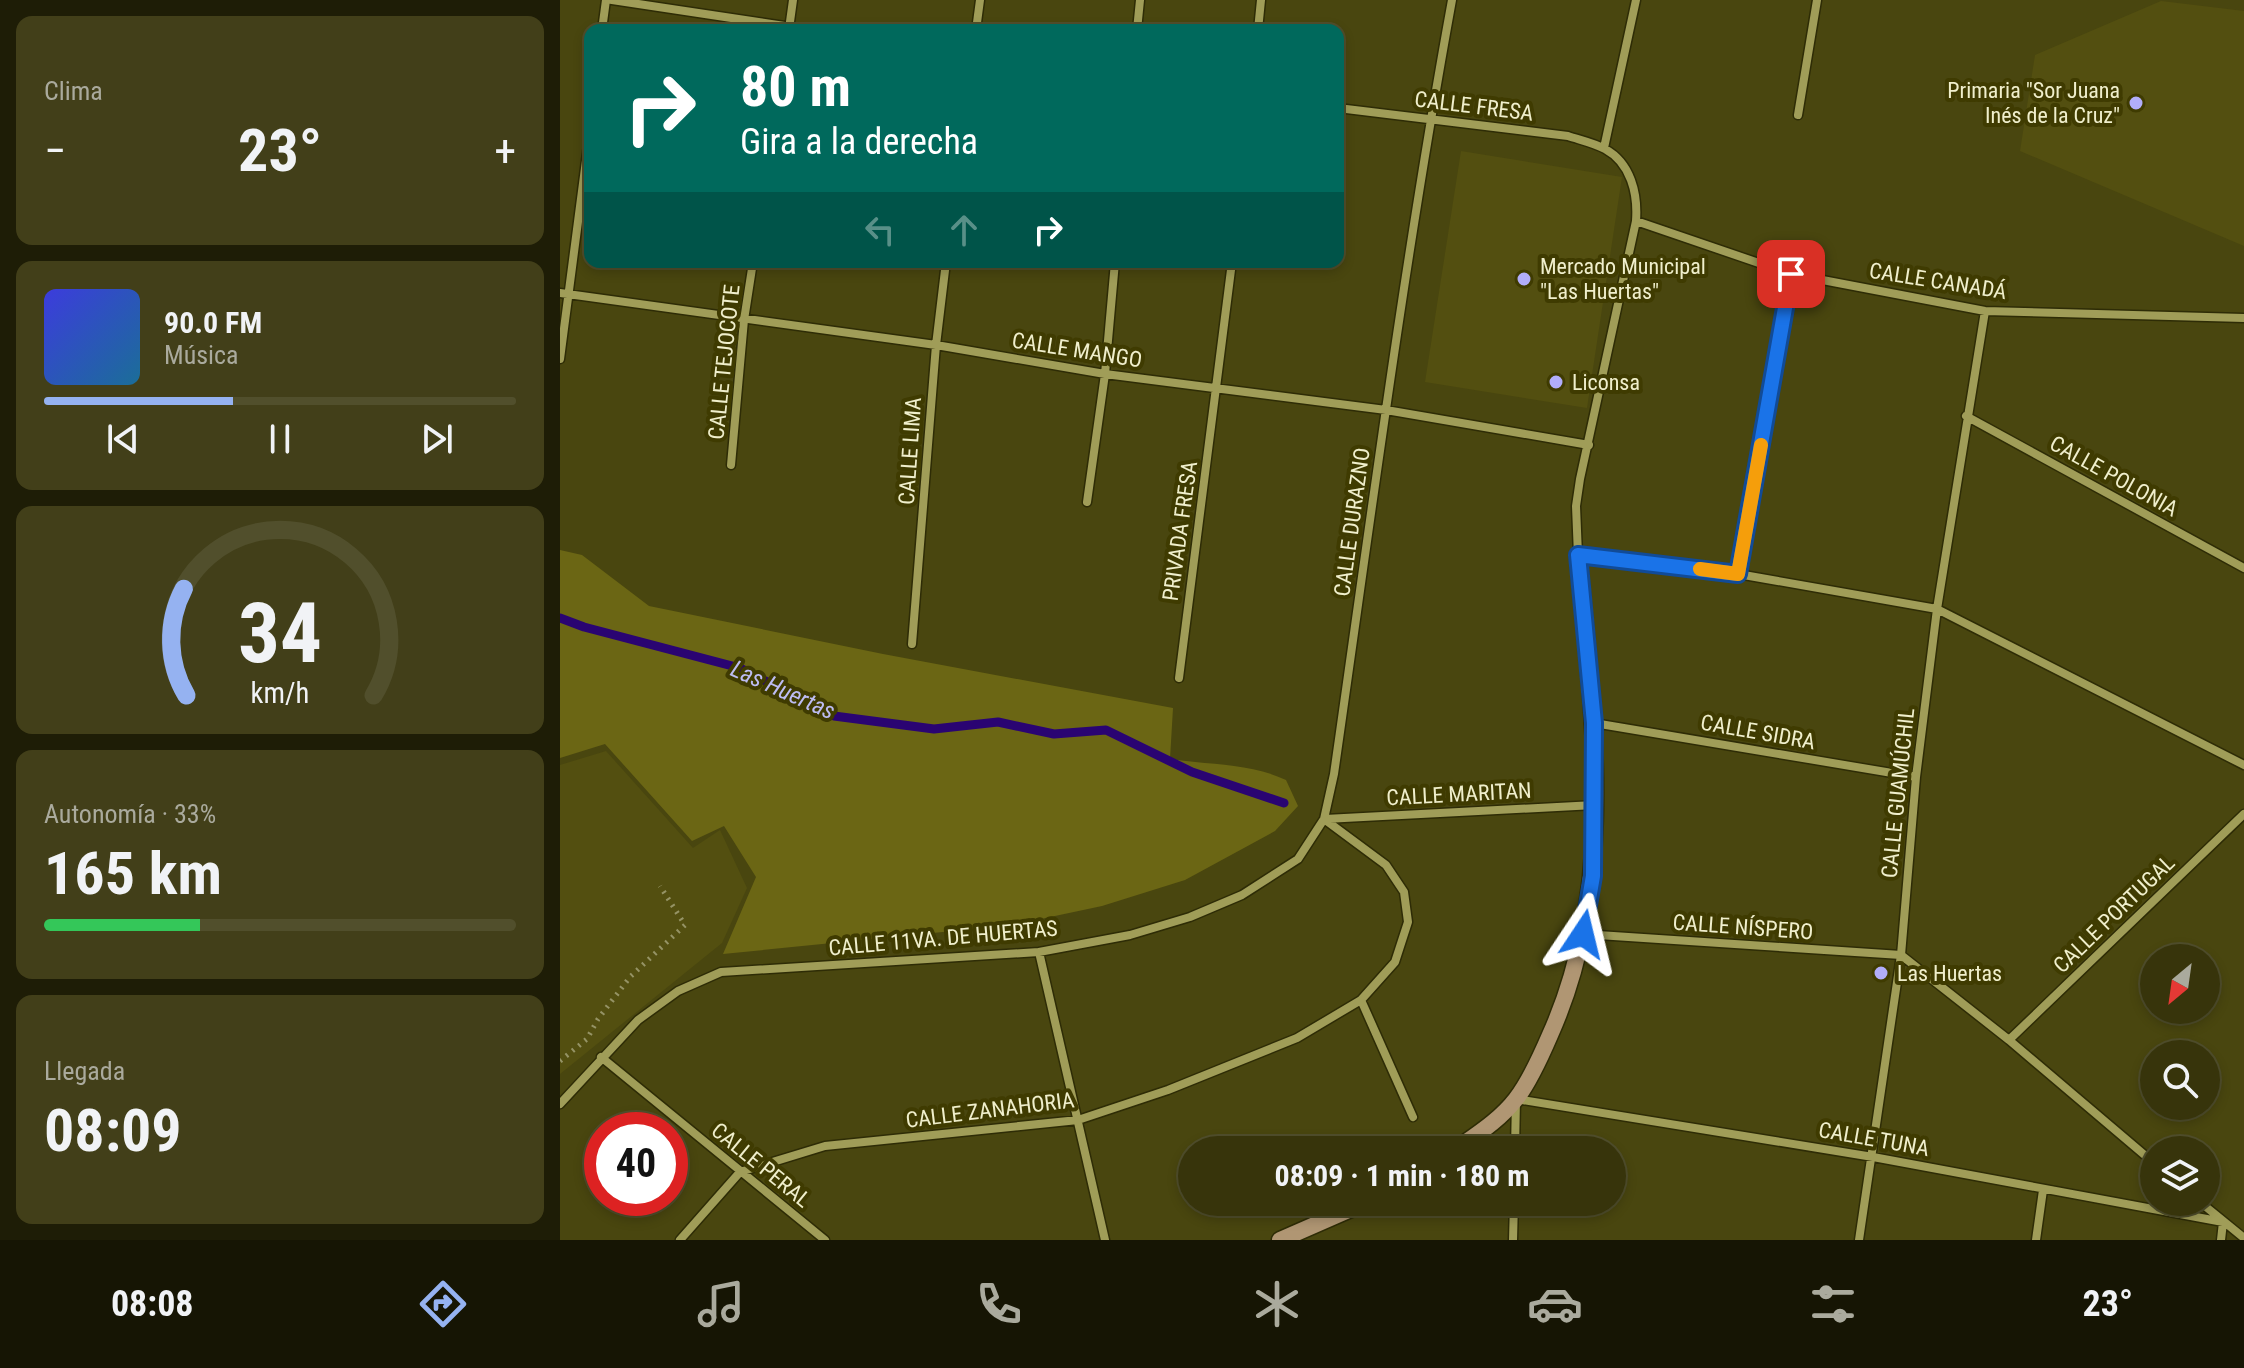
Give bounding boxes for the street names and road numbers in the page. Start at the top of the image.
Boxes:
street label: CALLE FRESA [1413,86,1535,126]
street label: CALLE CANADÁ [1868,258,2009,304]
street label: CALLE TEJOCOTE [703,283,745,441]
street label: CALLE MANGO [1010,327,1144,373]
street label: CALLE LIMA [894,396,926,506]
street label: CALLE POLONIA [2046,431,2183,522]
street label: CALLE DURAZNO [1329,446,1375,598]
street label: PRIVADA FRESA [1158,459,1202,603]
street label: CALLE GUAMÚCHIL [1876,707,1919,879]
street label: CALLE SIDRA [1699,710,1818,754]
street label: CALLE MARITAN [1386,778,1532,810]
street label: CALLE PORTUGAL [2048,850,2180,978]
street label: CALLE NÍSPERO [1672,910,1814,944]
street label: CALLE 11VA. DE HUERTAS [827,916,1059,960]
street label: CALLE ZANAHORIA [904,1087,1076,1133]
street label: CALLE TUNA [1817,1117,1932,1161]
street label: CALLE PERAL [706,1118,816,1212]

